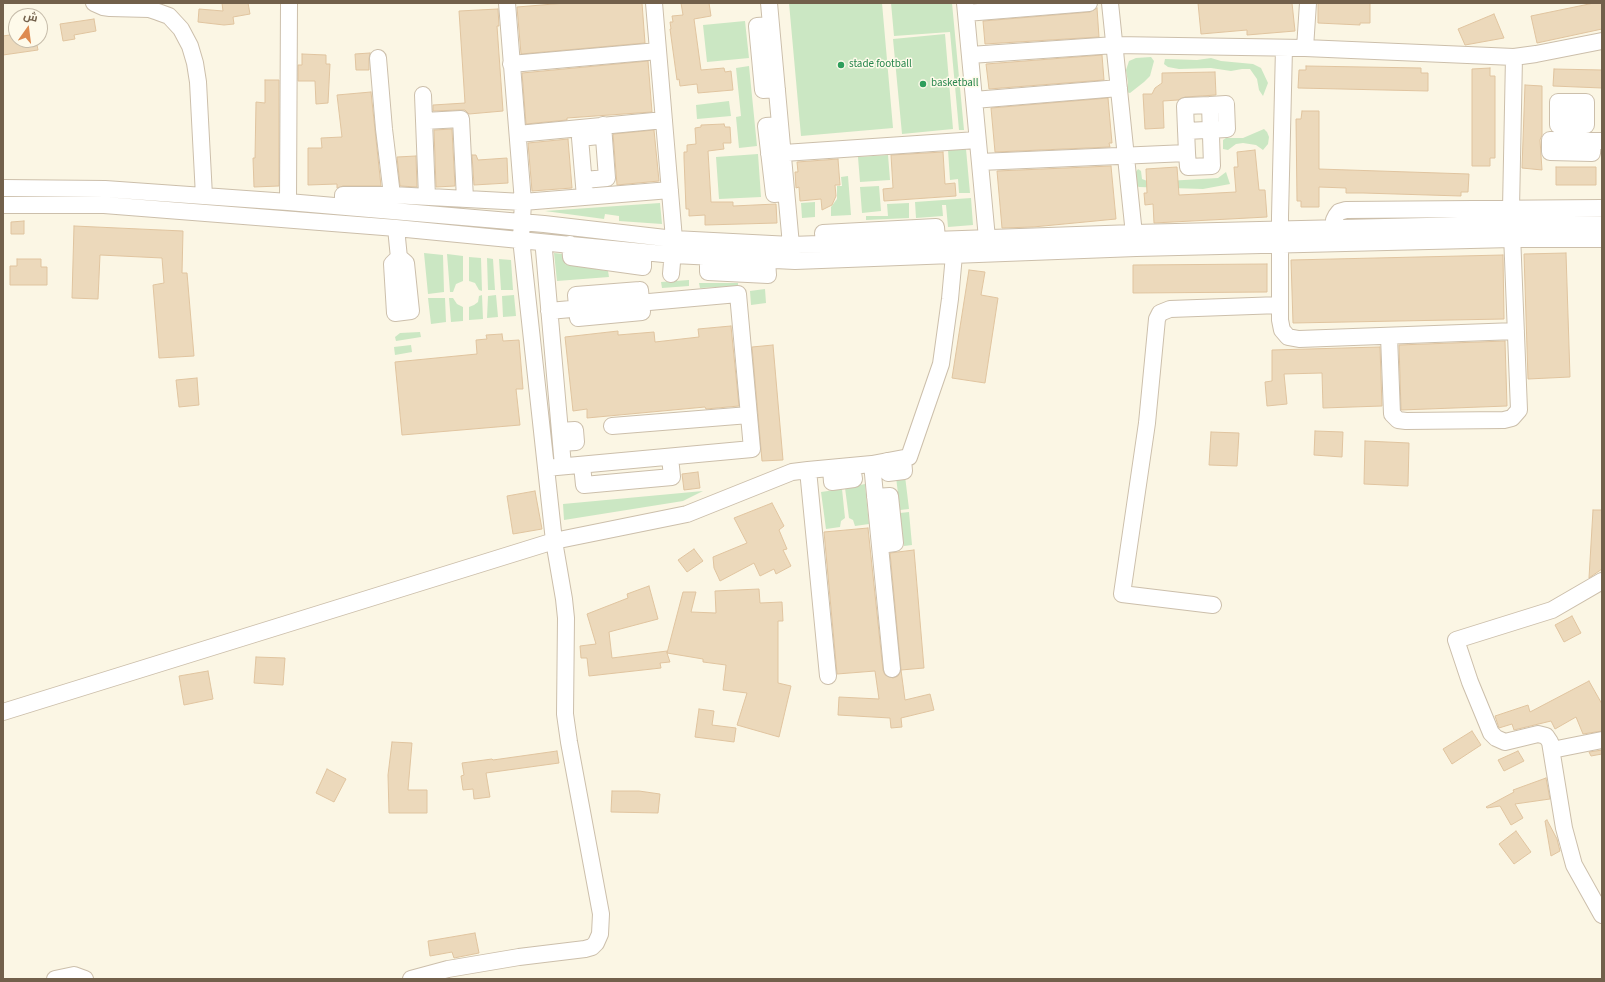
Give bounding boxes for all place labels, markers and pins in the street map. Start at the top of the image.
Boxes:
place label: stade football [849,58,912,72]
marker: stade football [836,60,846,70]
place label: basketball [931,77,978,91]
marker: basketball [918,79,928,89]

